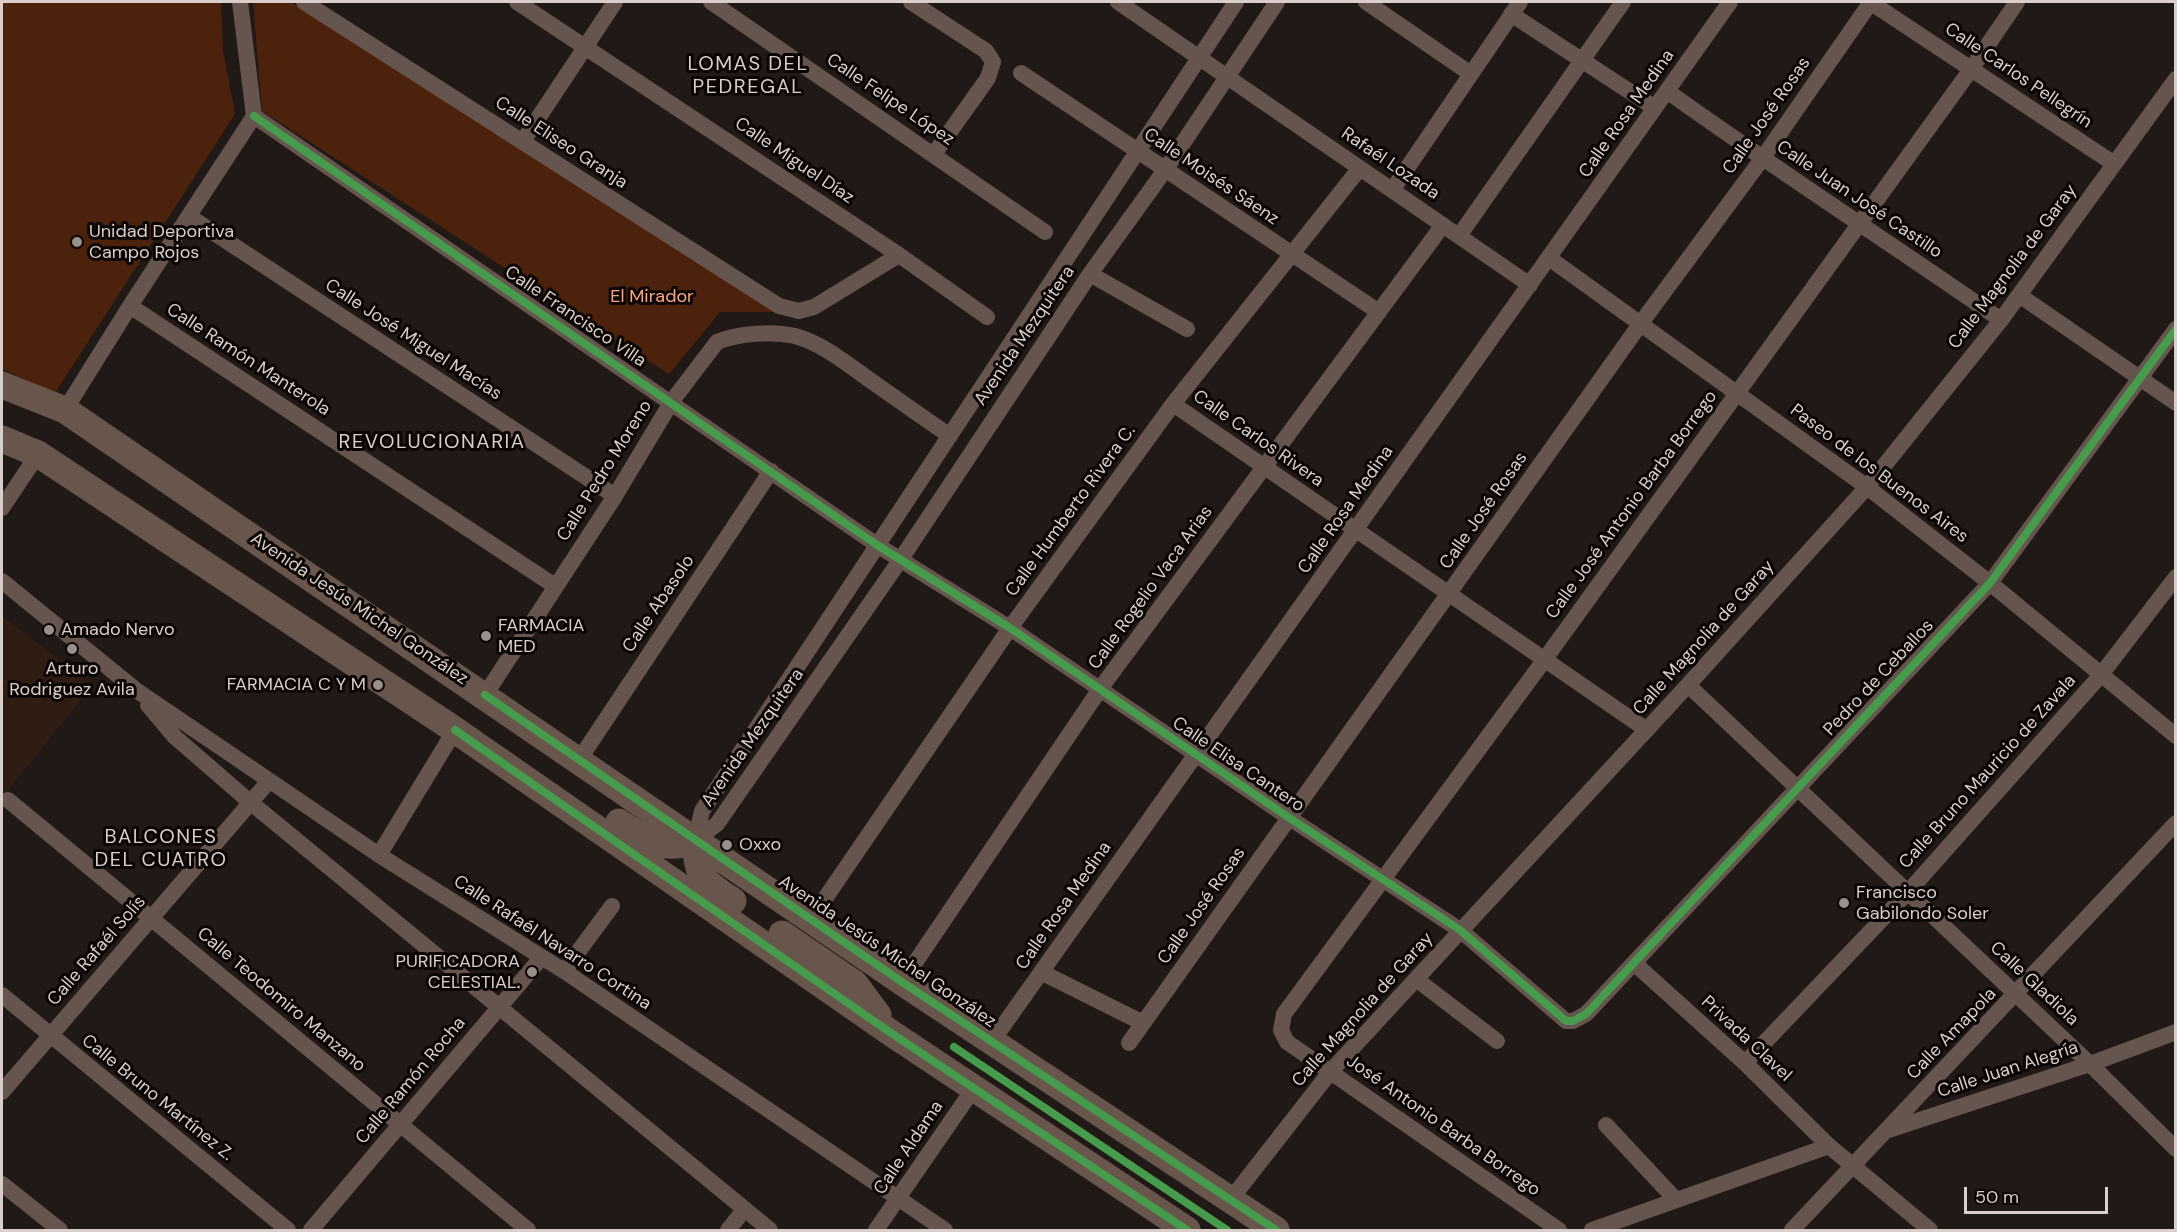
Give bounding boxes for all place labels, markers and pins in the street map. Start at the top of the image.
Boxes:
place label: Unidad Deportiva Campo Rojos [89,221,234,264]
marker: Unidad Deportiva Campo Rojos [70,235,84,249]
place label: FARMACIA MED [498,615,584,658]
place label: Amado Nervo [61,619,175,641]
marker: Amado Nervo [42,623,56,637]
marker: FARMACIA MED [479,629,493,643]
marker: Arturo Rodriguez Avila [65,642,79,656]
place label: Arturo Rodriguez Avila [9,658,135,700]
place label: FARMACIA C Y M [227,674,366,696]
marker: FARMACIA C Y M [371,678,385,692]
place label: Oxxo [739,834,781,856]
marker: Oxxo [720,838,734,852]
place label: Francisco Gabilondo Soler [1856,882,1989,924]
marker: Francisco Gabilondo Soler [1837,896,1851,910]
place label: PURIFICADORA CELESTIAL. [396,951,520,994]
marker: PURIFICADORA CELESTIAL. [525,965,539,979]

